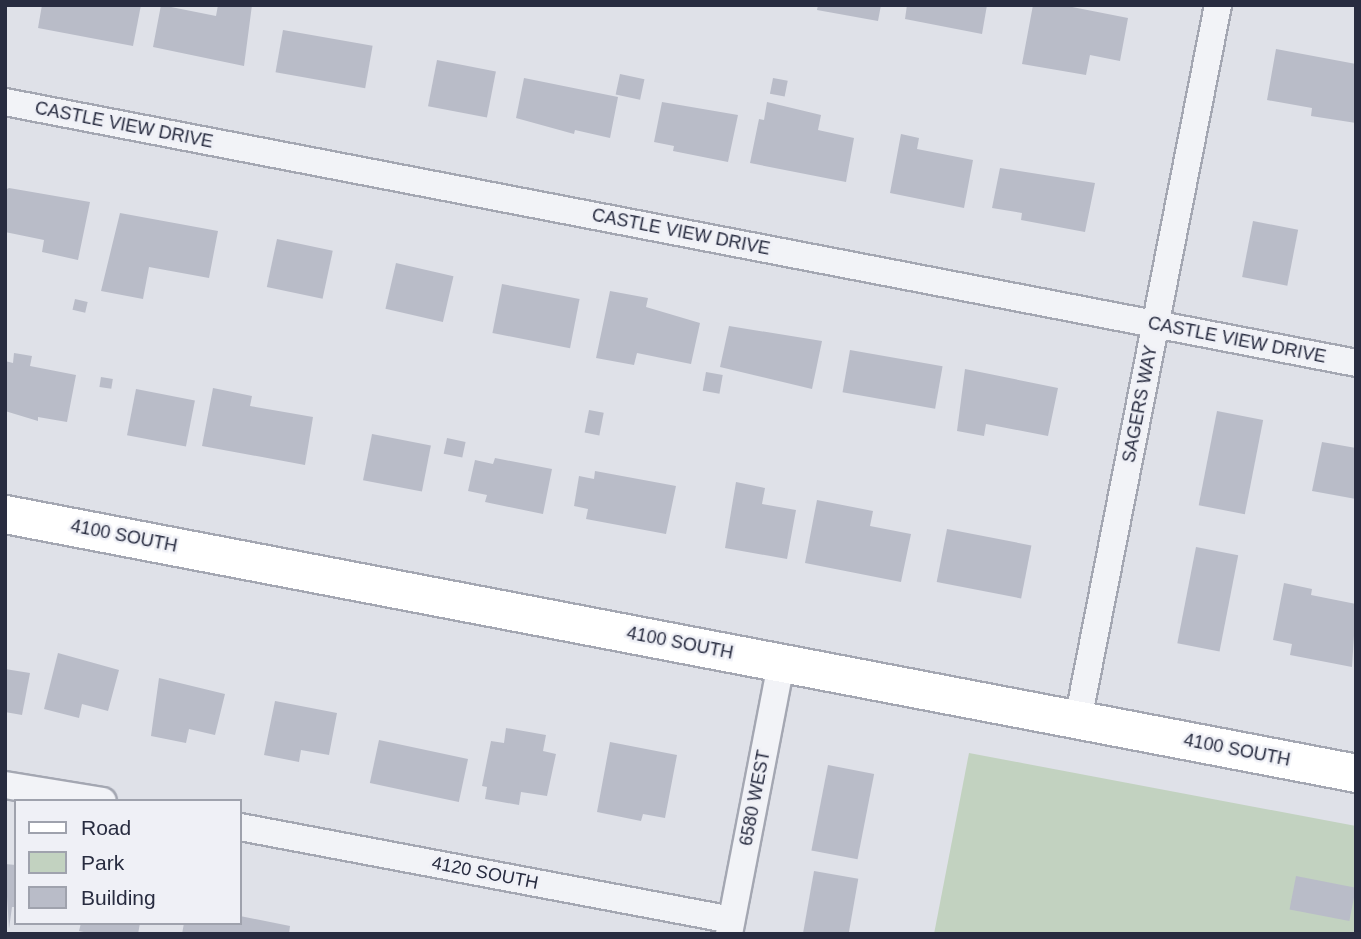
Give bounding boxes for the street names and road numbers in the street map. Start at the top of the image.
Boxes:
street label: CASTLE VIEW DRIVE [33,97,215,153]
street label: CASTLE VIEW DRIVE [590,204,772,260]
street label: CASTLE VIEW DRIVE [1146,312,1328,368]
street label: SAGERS WAY [1118,344,1162,464]
street label: 4100 SOUTH [69,515,179,557]
street label: 4100 SOUTH [625,622,735,664]
street label: 4100 SOUTH [1182,729,1292,771]
street label: 6580 WEST [735,748,775,848]
street label: 4120 SOUTH [430,852,540,894]

